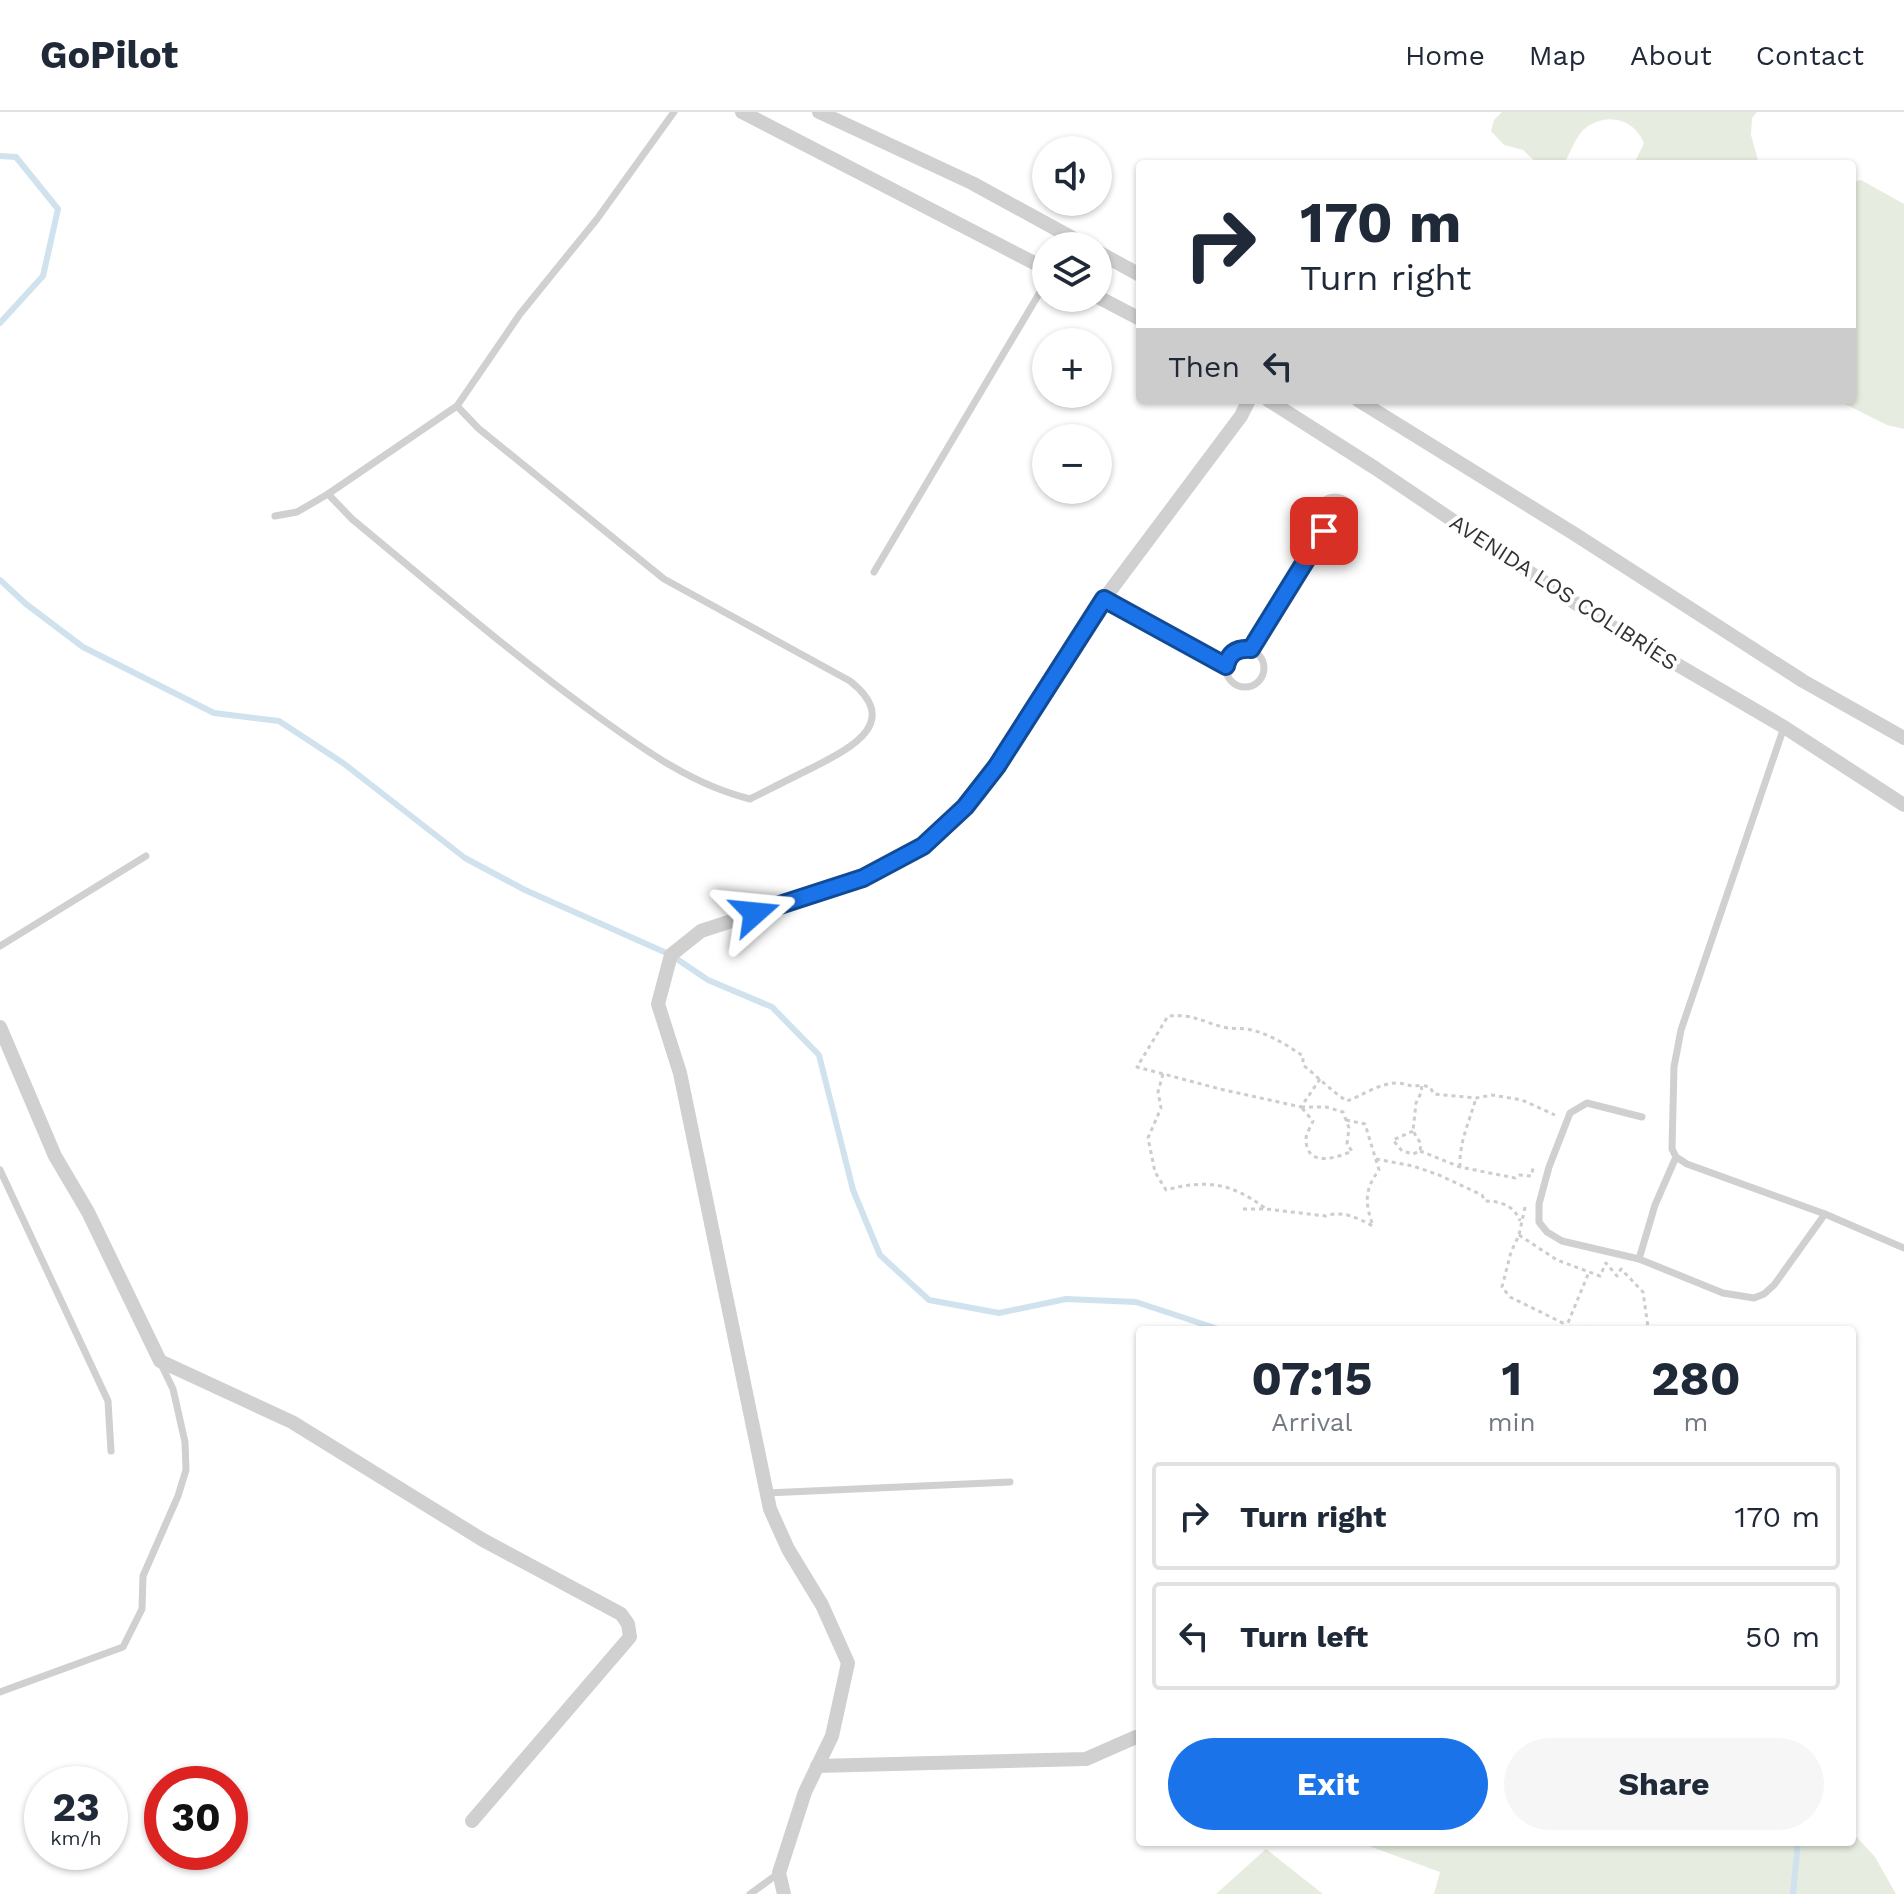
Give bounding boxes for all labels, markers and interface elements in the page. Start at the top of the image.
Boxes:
text: GoPilot [40,33,178,77]
text: Home [1405,39,1485,72]
text: Map [1529,39,1586,72]
text: About [1630,39,1712,72]
text: Contact [1756,39,1864,72]
map controls [1032,136,1112,504]
button: sound [1032,136,1112,216]
text: 170 m [1300,190,1462,256]
icon: right [1168,192,1272,296]
button: layers [1032,232,1112,312]
text: Turn right [1300,257,1471,299]
button: + [1032,328,1112,408]
icon: left [1256,344,1300,388]
text: Then [1168,349,1240,384]
button: − [1032,424,1112,504]
pin [1290,497,1358,565]
icon: arrive [1302,509,1346,553]
street label: AVENIDA LOS COLIBRÍES [1445,509,1682,675]
position arrow [713,871,797,955]
text: 07:15 [1251,1350,1373,1407]
text: 1 [1501,1350,1522,1407]
text: 280 [1651,1350,1741,1407]
text: Arrival [1271,1407,1353,1437]
text: min [1488,1407,1536,1437]
text: m [1683,1407,1708,1437]
icon: right [1172,1494,1216,1538]
text: Turn right [1240,1499,1386,1534]
text: 170 m [1735,1499,1820,1534]
icon: left [1172,1614,1216,1658]
text: Turn left [1240,1619,1368,1654]
text: 50 m [1745,1619,1820,1654]
button: Exit [1168,1738,1488,1830]
button: Share [1504,1738,1824,1830]
speed limit sign: 30 [144,1766,248,1870]
text: 23 [52,1784,100,1831]
text: km/h [50,1826,102,1850]

